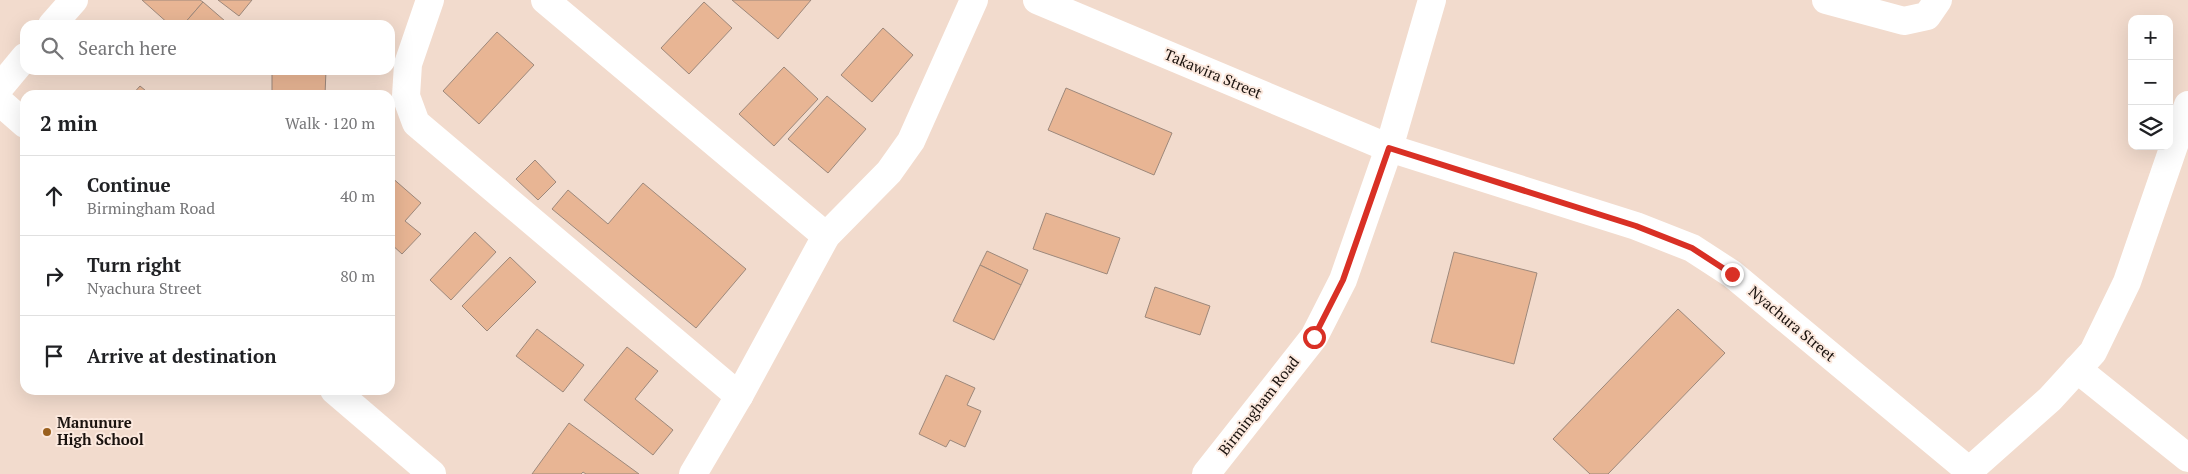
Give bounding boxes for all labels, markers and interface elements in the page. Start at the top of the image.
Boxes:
map controls [2128,15,2173,150]
button: + [2128,15,2173,60]
search box [20,20,395,75]
icon: search [38,34,66,62]
text: Search here [78,35,177,60]
street label: Takawira Street [1162,44,1266,103]
button: − [2128,60,2173,105]
button: layers [2128,105,2173,150]
text: 2 min [40,109,97,137]
text: Walk · 120 m [285,112,375,134]
text: Continue [87,172,171,197]
icon: ahead [40,182,68,210]
text: 40 m [340,185,375,207]
text: Birmingham Road [87,197,215,219]
text: Turn right [87,252,181,277]
icon: right [40,262,68,290]
route end [1721,263,1744,286]
text: 80 m [340,265,375,287]
text: Nyachura Street [87,277,202,299]
street label: Nyachura Street [1745,281,1841,366]
route start [1303,326,1326,349]
icon: arrive [40,342,68,370]
text: Arrive at destination [87,343,276,368]
street label: Birmingham Road [1213,352,1303,459]
place label: Manunure High School [57,412,144,449]
marker: Manunure High School [41,426,53,438]

